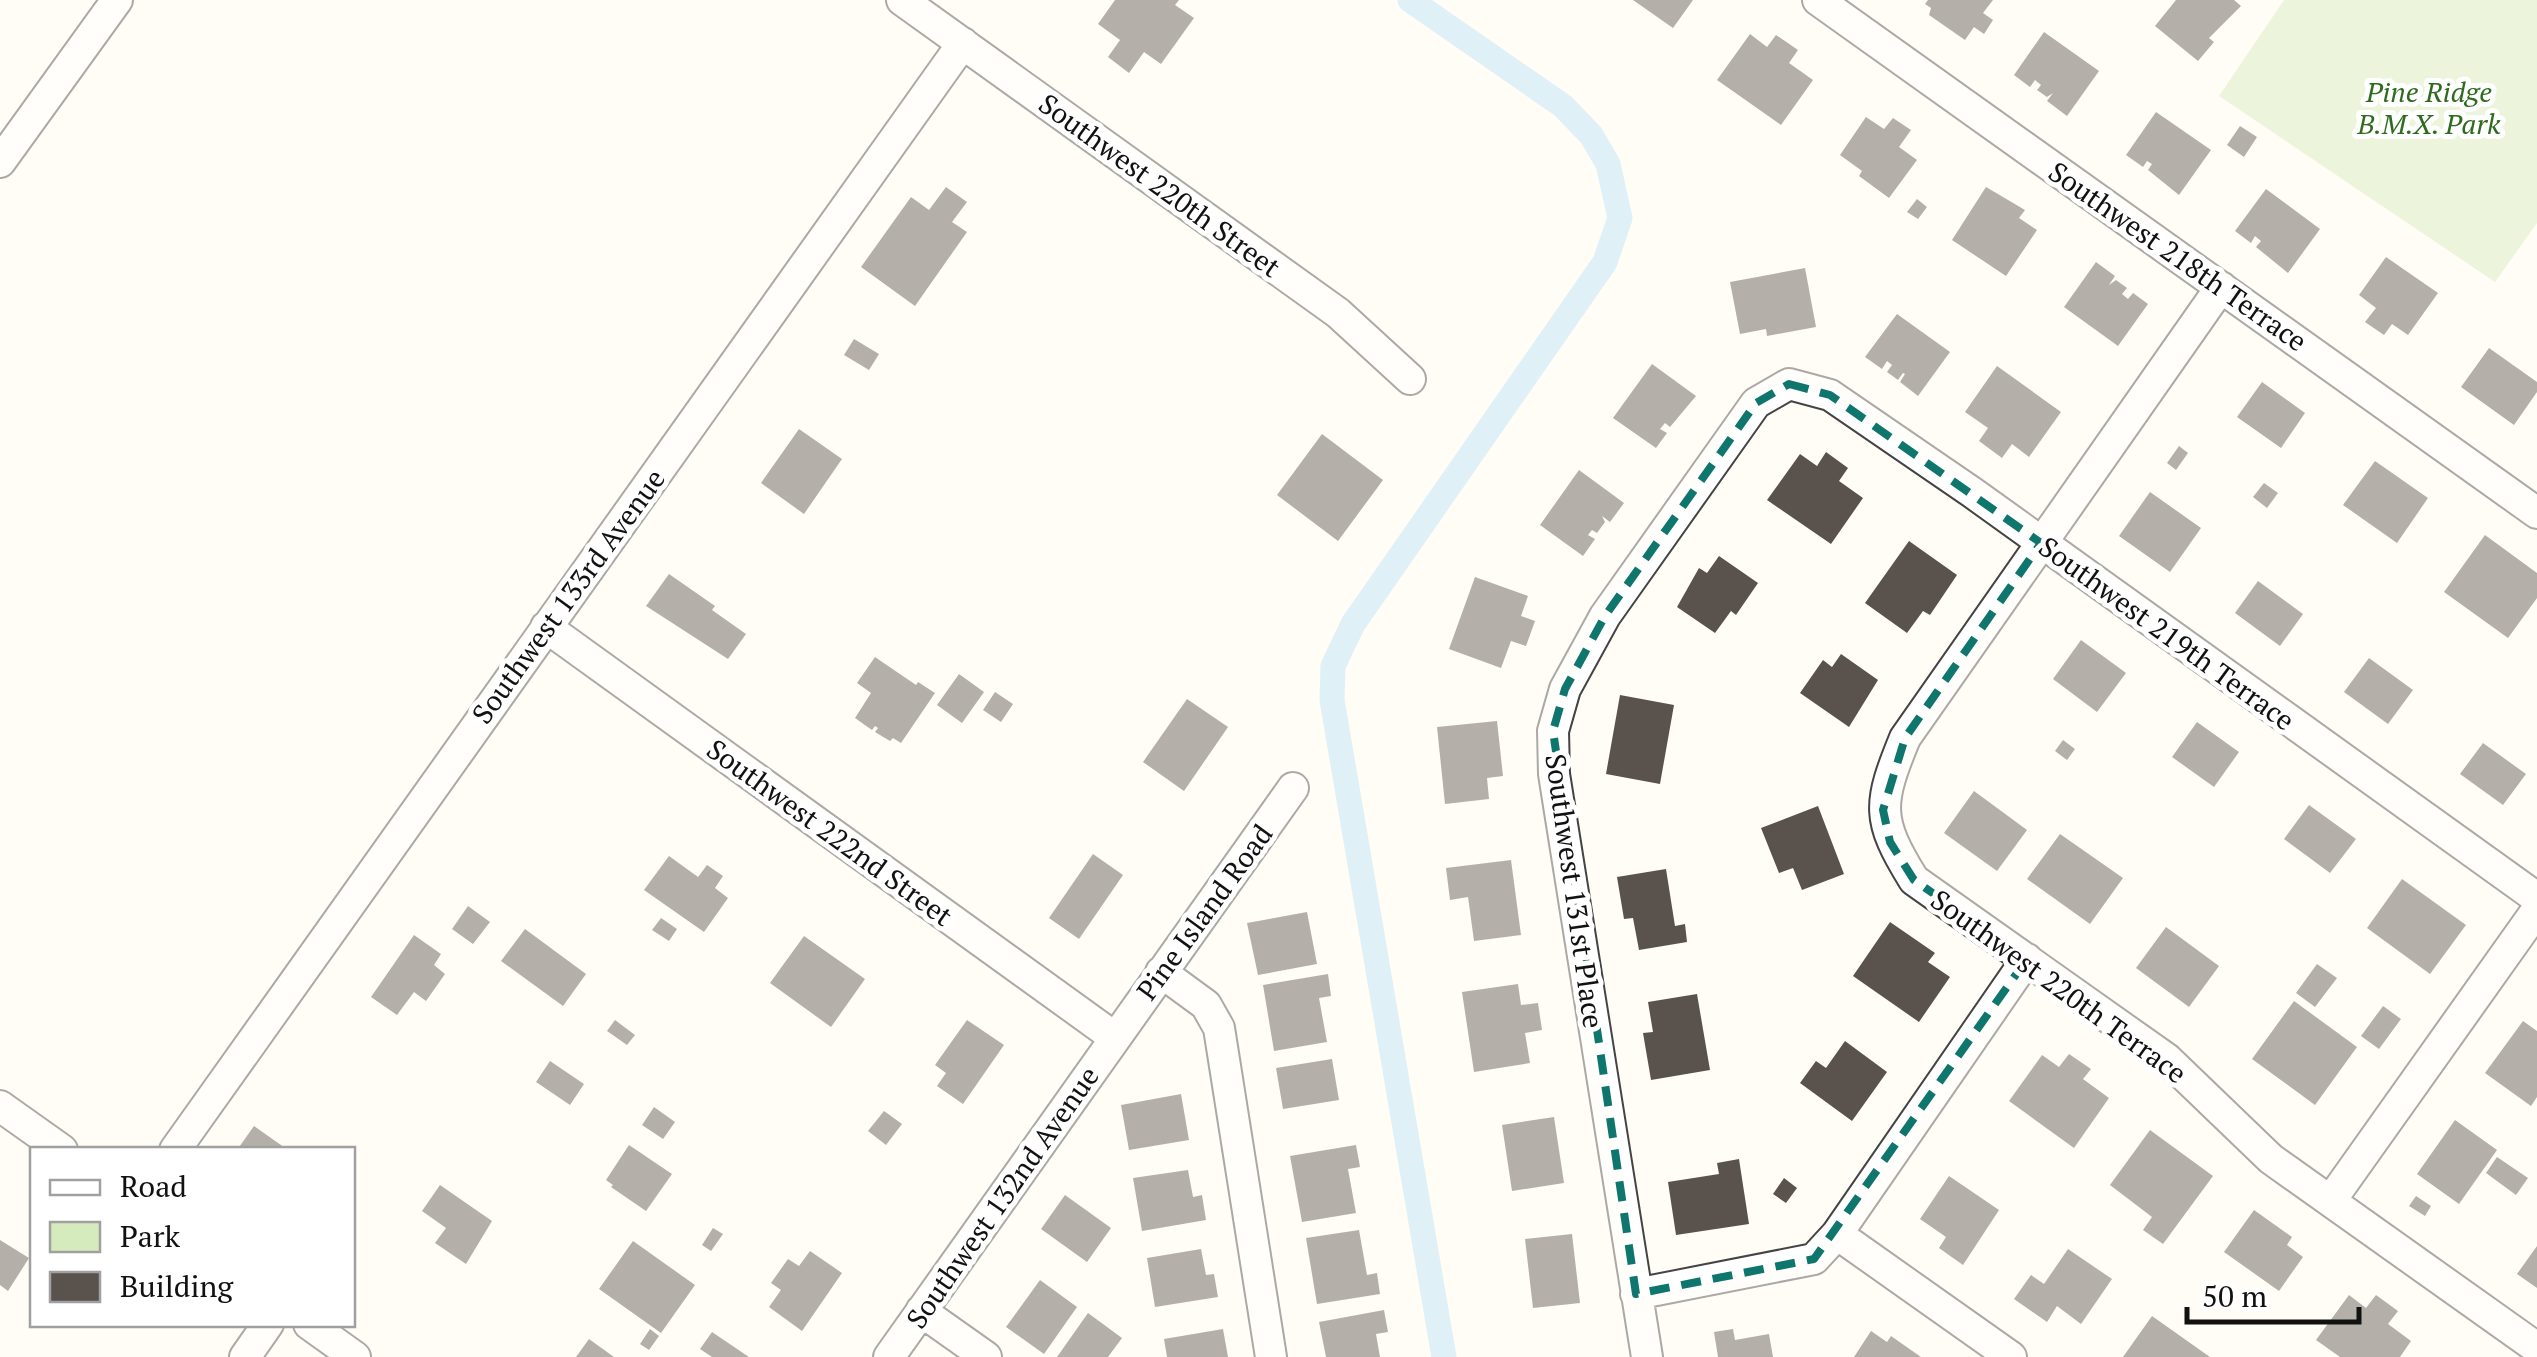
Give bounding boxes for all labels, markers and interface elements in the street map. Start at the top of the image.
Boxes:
park label: Pine Ridge B.M.X. Park [2356,73,2501,142]
street label: Southwest 220th Street [1032,85,1289,286]
street label: Southwest 218th Terrace [2042,153,2314,359]
street label: Southwest 133rd Avenue [463,461,673,731]
street label: Southwest 219th Terrace [2032,528,2302,738]
street label: Southwest 222nd Street [700,730,961,934]
street label: Southwest 131st Place [1537,751,1613,1031]
street label: Pine Island Road [1128,817,1280,1007]
street label: Southwest 220th Terrace [1924,881,2194,1091]
street label: Southwest 132nd Avenue [897,1059,1107,1335]
legend [30,1147,355,1327]
text: Road [120,1166,187,1206]
text: Park [120,1216,181,1256]
scale bar [2187,1262,2360,1324]
text: Building [120,1266,234,1306]
text: 50 m [2202,1276,2267,1316]

